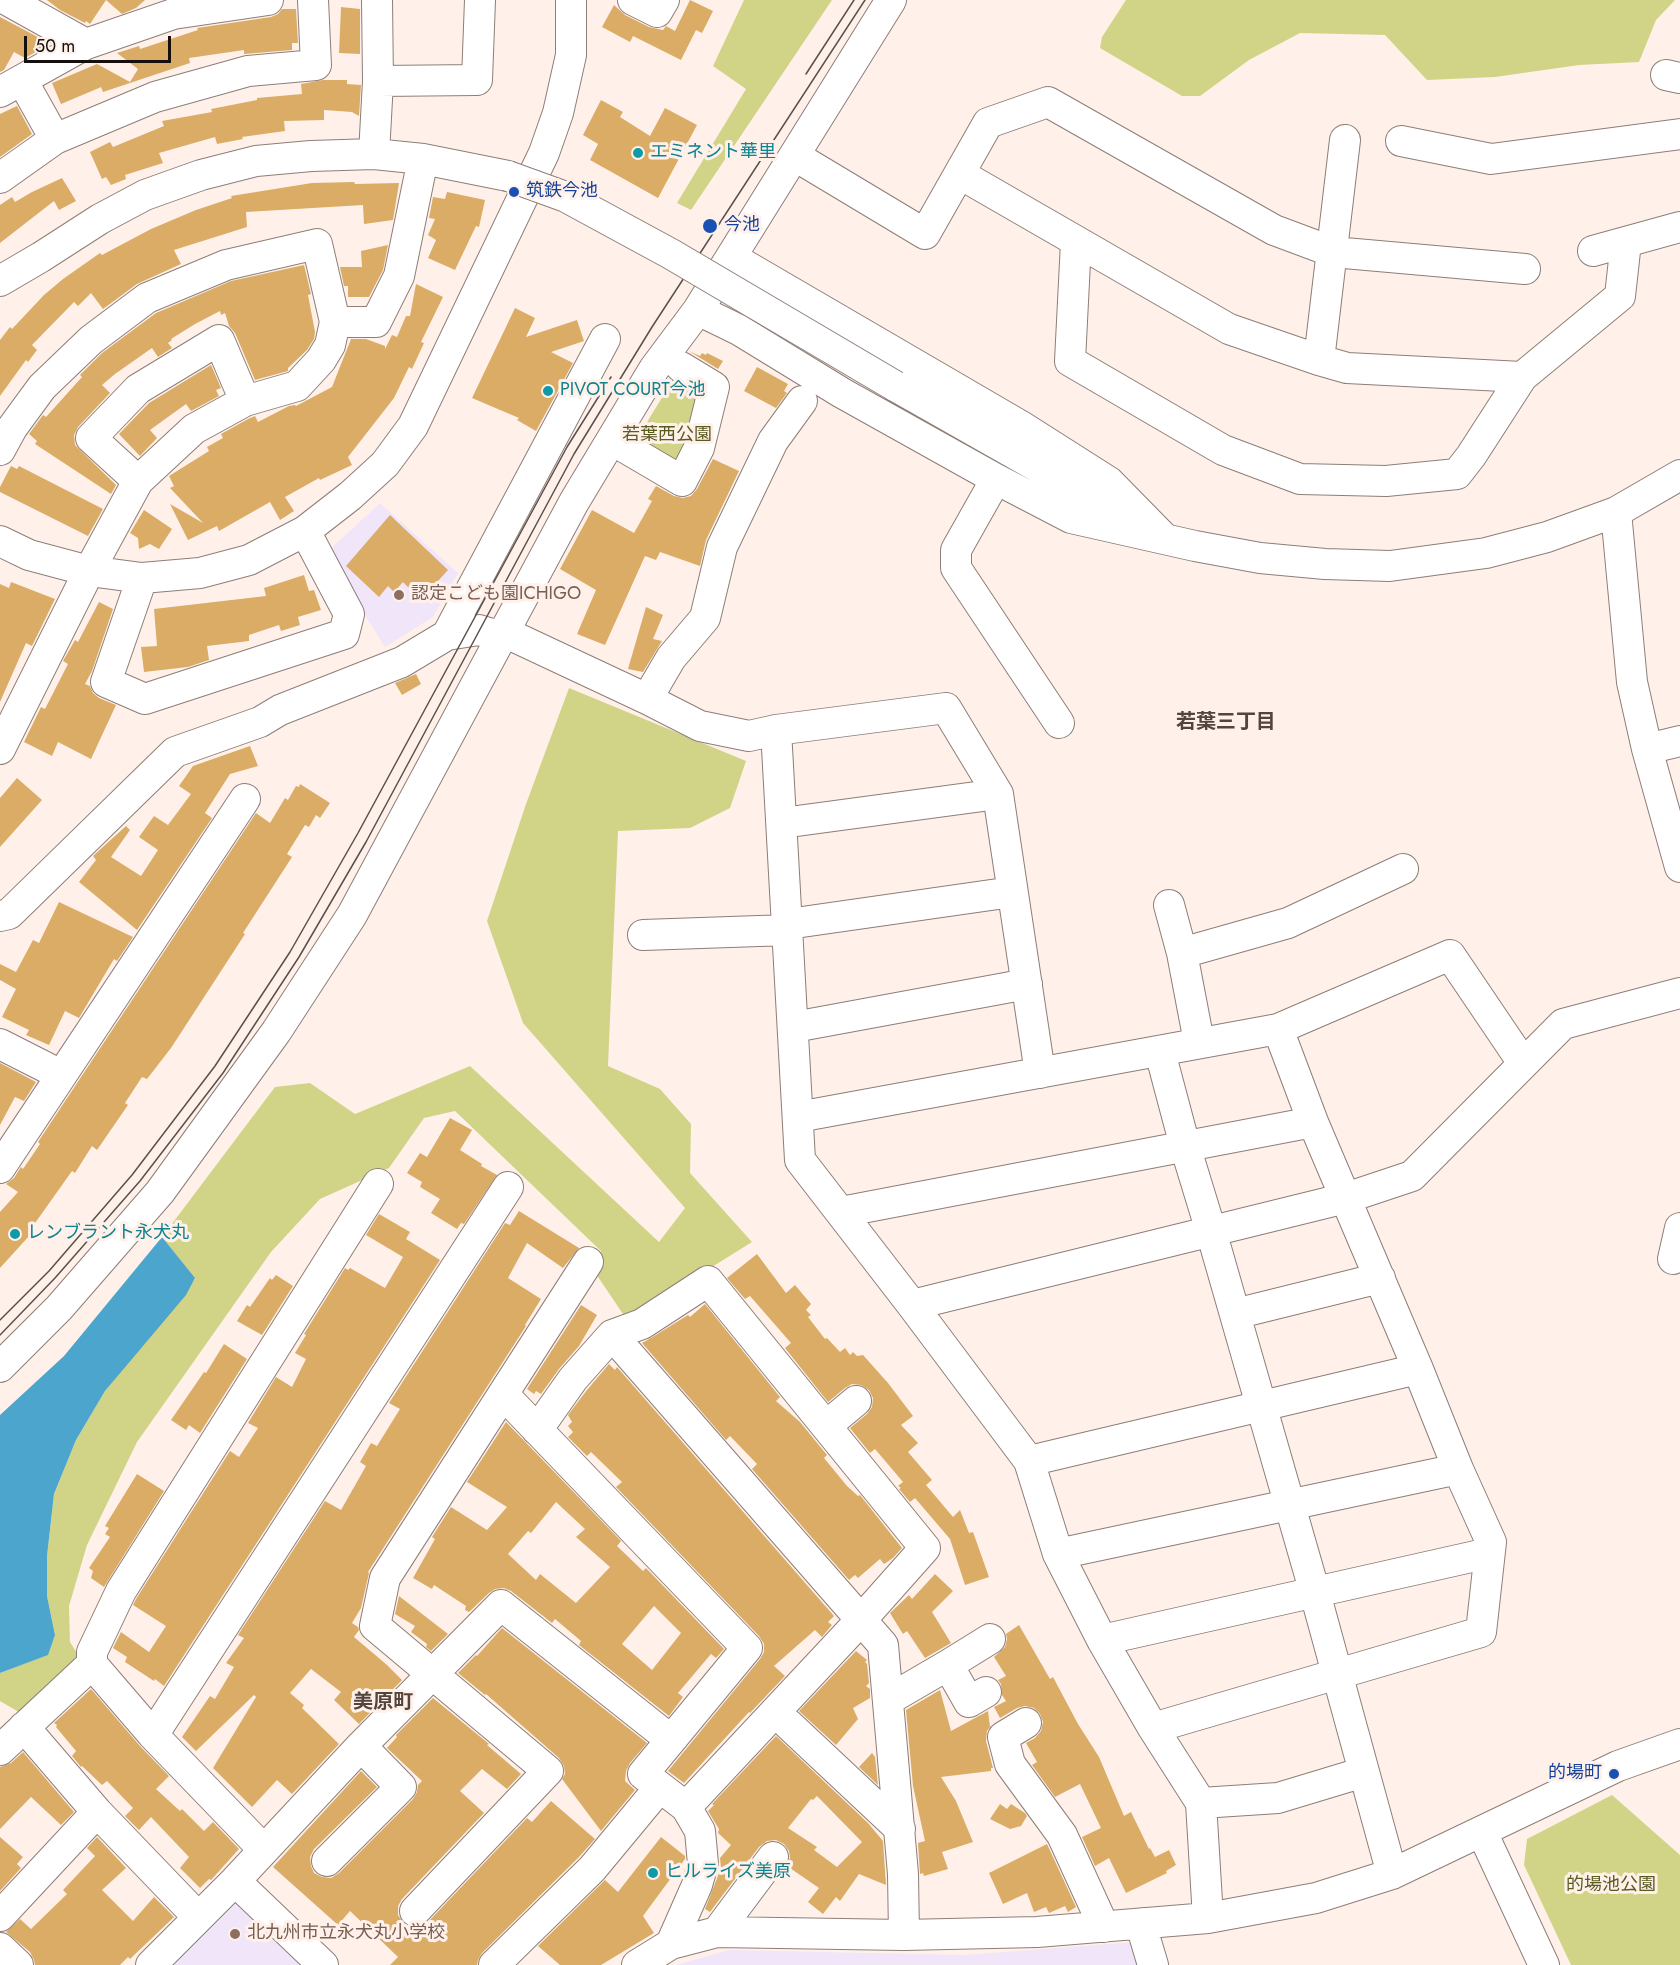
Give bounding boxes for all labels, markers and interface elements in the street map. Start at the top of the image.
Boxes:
scale bar [27,24,174,62]
text: 50 m [35,33,75,59]
place label: エミネント華里 [650,142,776,164]
marker: エミネント華里 [631,146,645,160]
place label: 筑鉄今池 [526,181,598,203]
marker: 筑鉄今池 [507,185,521,199]
place label: 今池 [724,215,760,237]
marker: 今池 [701,217,719,235]
place label: PIVOT COURT今池 [560,380,706,402]
marker: PIVOT COURT今池 [541,384,555,398]
park label: 若葉西公園 [622,425,712,447]
place label: 認定こども園ICHIGO [411,584,581,606]
marker: 認定こども園ICHIGO [392,588,406,602]
district label: 若葉三丁目 [1176,711,1276,735]
place label: レンブラント永犬丸 [27,1223,189,1245]
marker: レンブラント永犬丸 [8,1227,22,1241]
district label: 美原町 [353,1691,413,1715]
place label: 的場町 [1548,1763,1602,1785]
marker: 的場町 [1607,1767,1621,1781]
place label: ヒルライズ美原 [665,1862,791,1884]
marker: ヒルライズ美原 [646,1866,660,1880]
park label: 的場池公園 [1566,1875,1656,1897]
place label: 北九州市立永犬丸小学校 [247,1923,445,1945]
marker: 北九州市立永犬丸小学校 [228,1927,242,1941]

